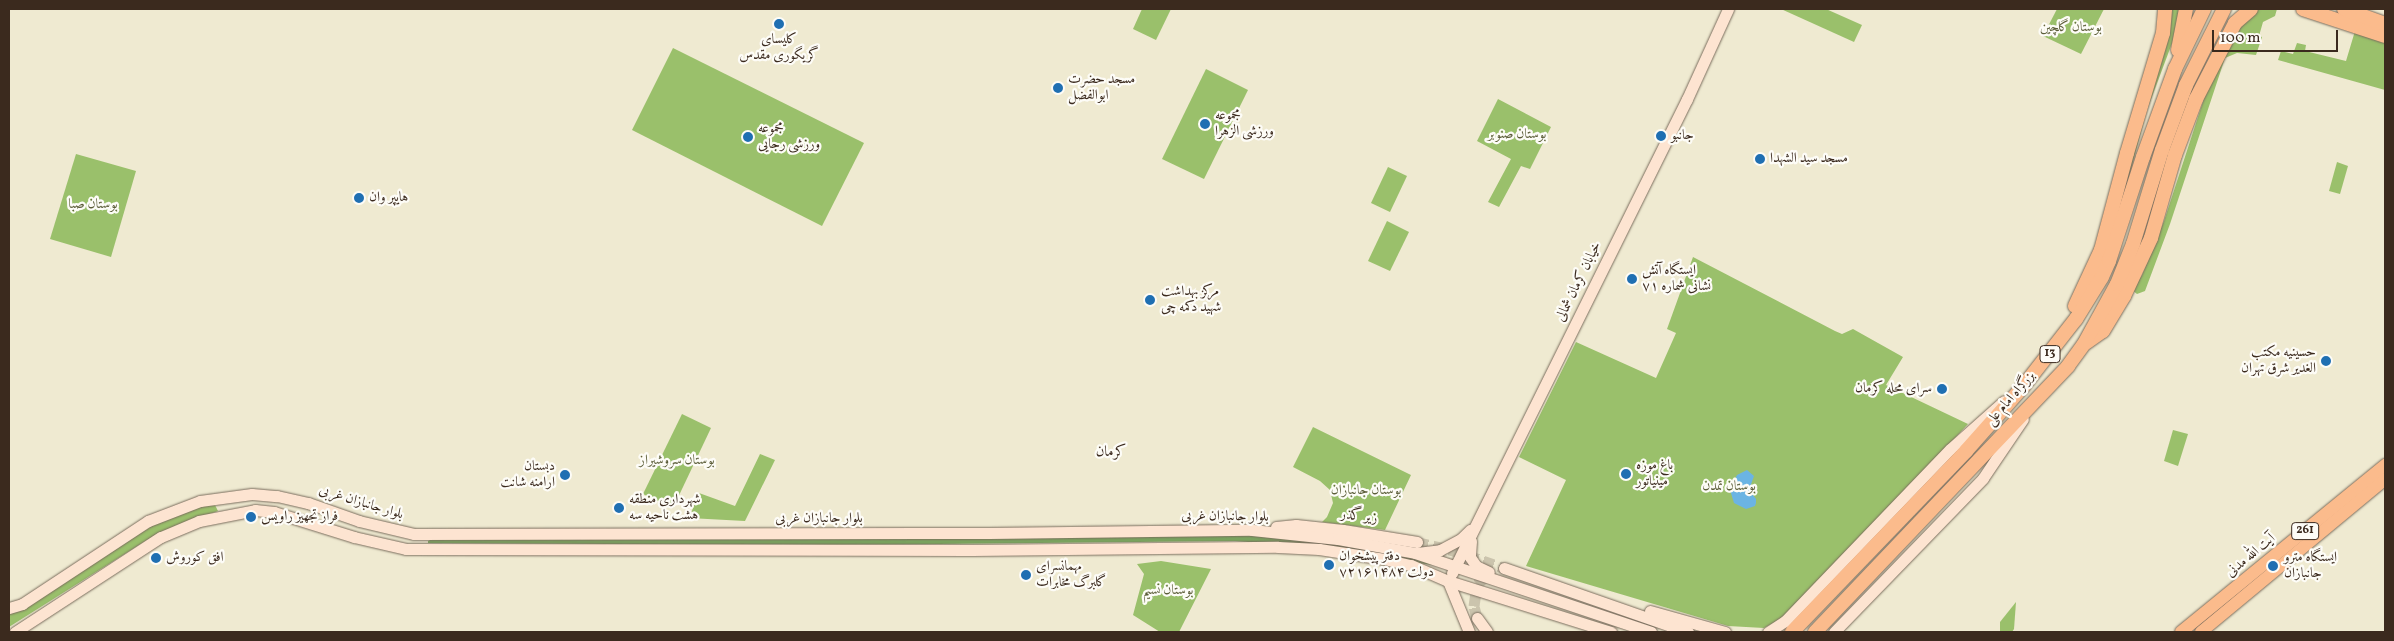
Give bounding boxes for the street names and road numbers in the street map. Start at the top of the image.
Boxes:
street label: خیابان کرمان شمالی [1552,239,1606,325]
road number: 13 [2039,344,2061,364]
street label: بزرگراه امام علی [1983,368,2039,430]
street label: بلوار جانبازان غربی [317,482,405,524]
street label: زیر گذر [1340,506,1378,528]
street label: بلوار جانبازان غربی [1181,508,1269,526]
street label: بلوار جانبازان غربی [775,511,863,527]
road number: 261 [2290,522,2320,540]
street label: آیت الله مدنی [2223,531,2279,581]

